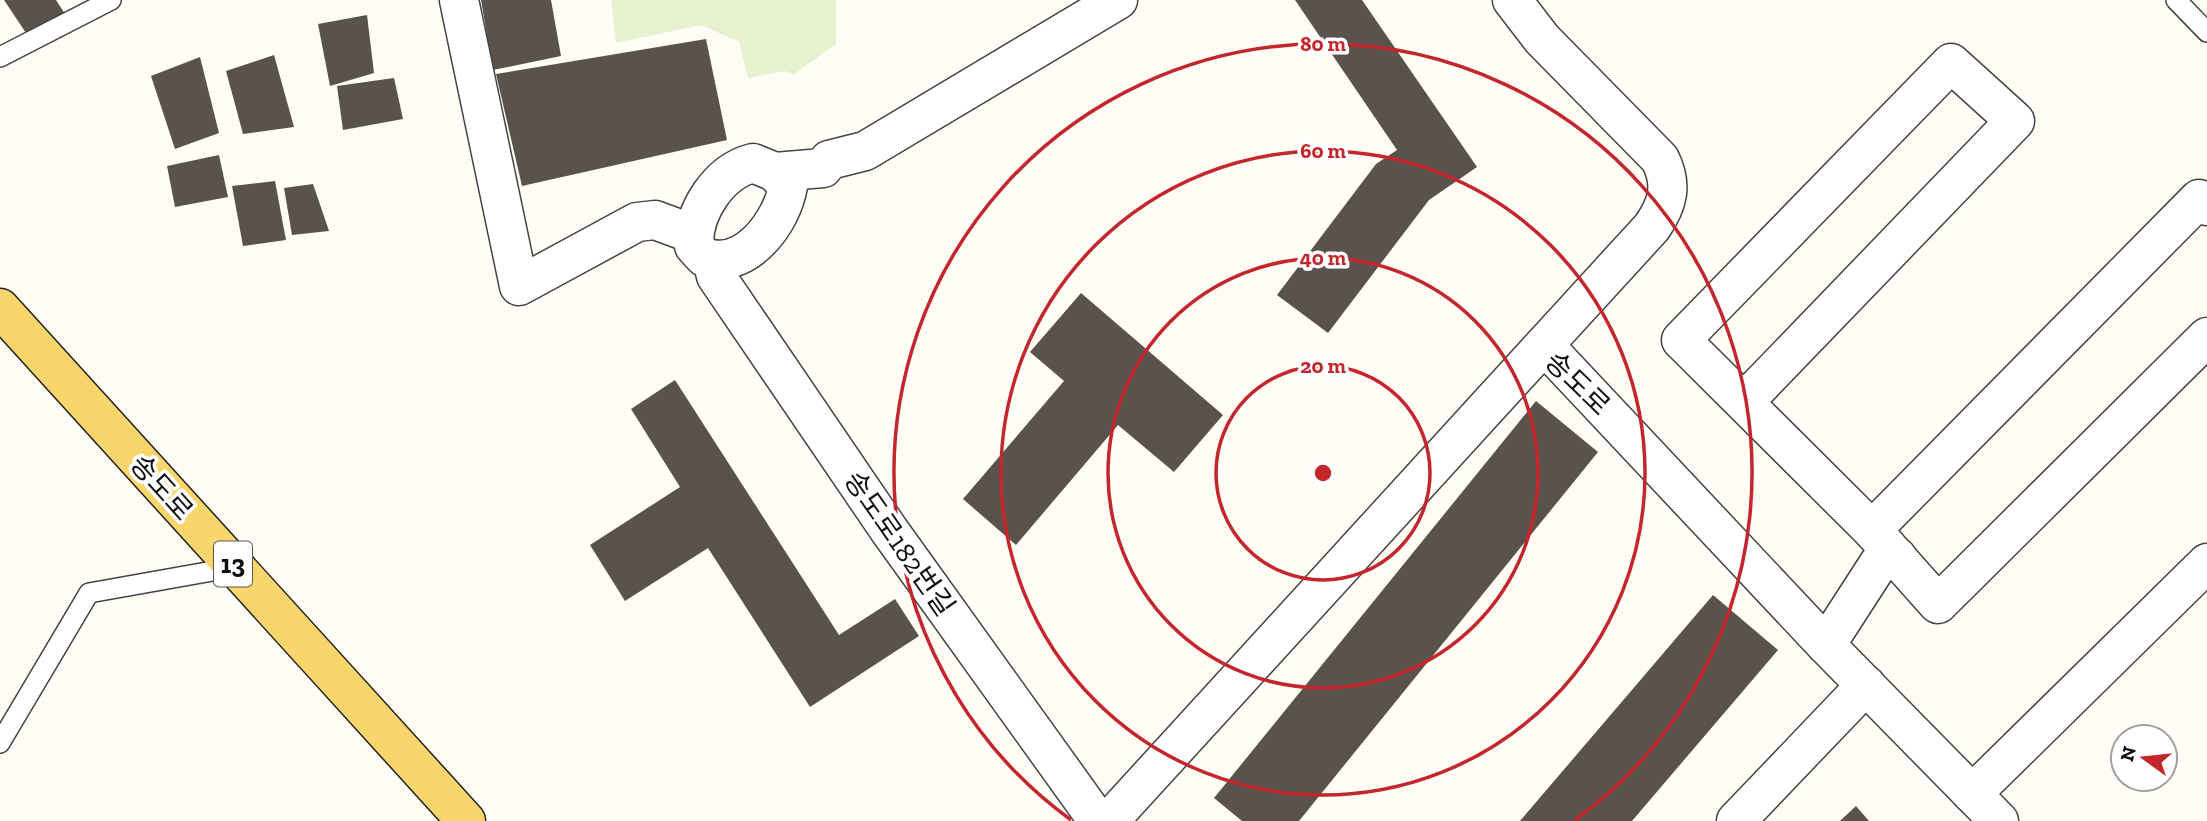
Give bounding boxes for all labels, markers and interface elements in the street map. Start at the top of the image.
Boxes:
text: 80 m [1300,31,1346,56]
text: 60 m [1300,138,1346,163]
text: 40 m [1300,245,1347,270]
street label: 송도로 [1538,345,1617,422]
text: 20 m [1300,353,1346,378]
street label: 송도로 [124,448,200,527]
centre of rings [1311,461,1335,485]
street label: 송도로182번길 [838,465,962,622]
road number: 13 [214,542,252,586]
north arrow [2109,723,2179,793]
text: N [2115,744,2141,764]

